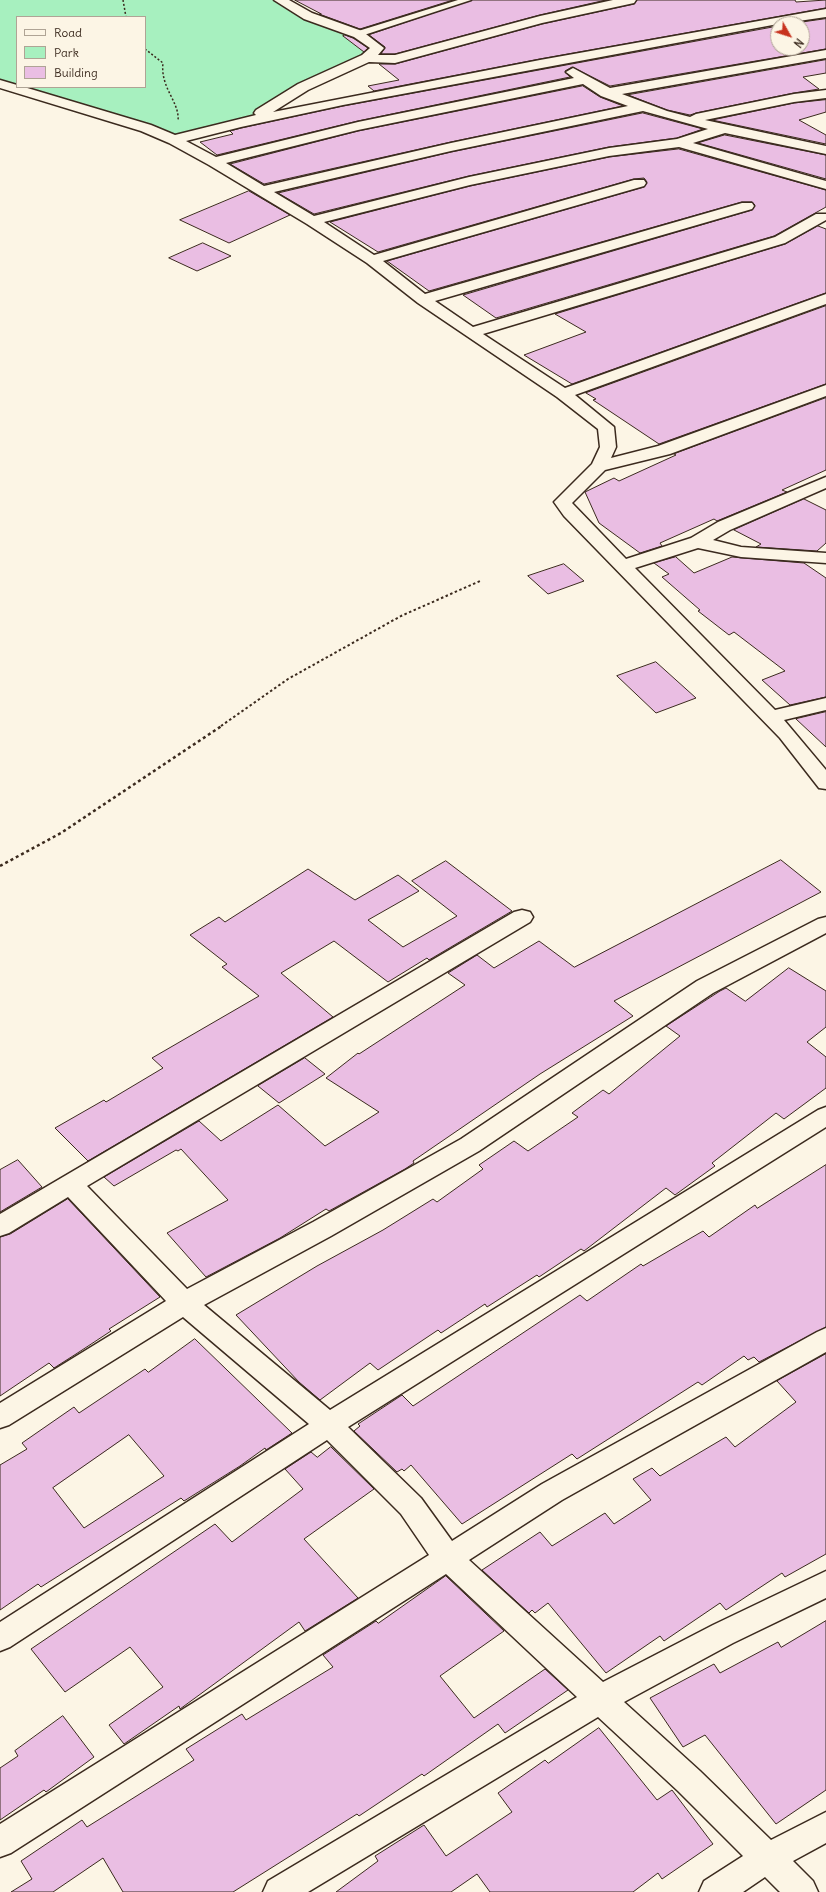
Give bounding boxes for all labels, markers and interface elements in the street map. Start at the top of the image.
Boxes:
legend [16,16,146,88]
north arrow [770,16,810,56]
text: Road [54,25,82,40]
text: N [791,36,806,50]
text: Park [54,45,79,60]
text: Building [54,65,98,80]

